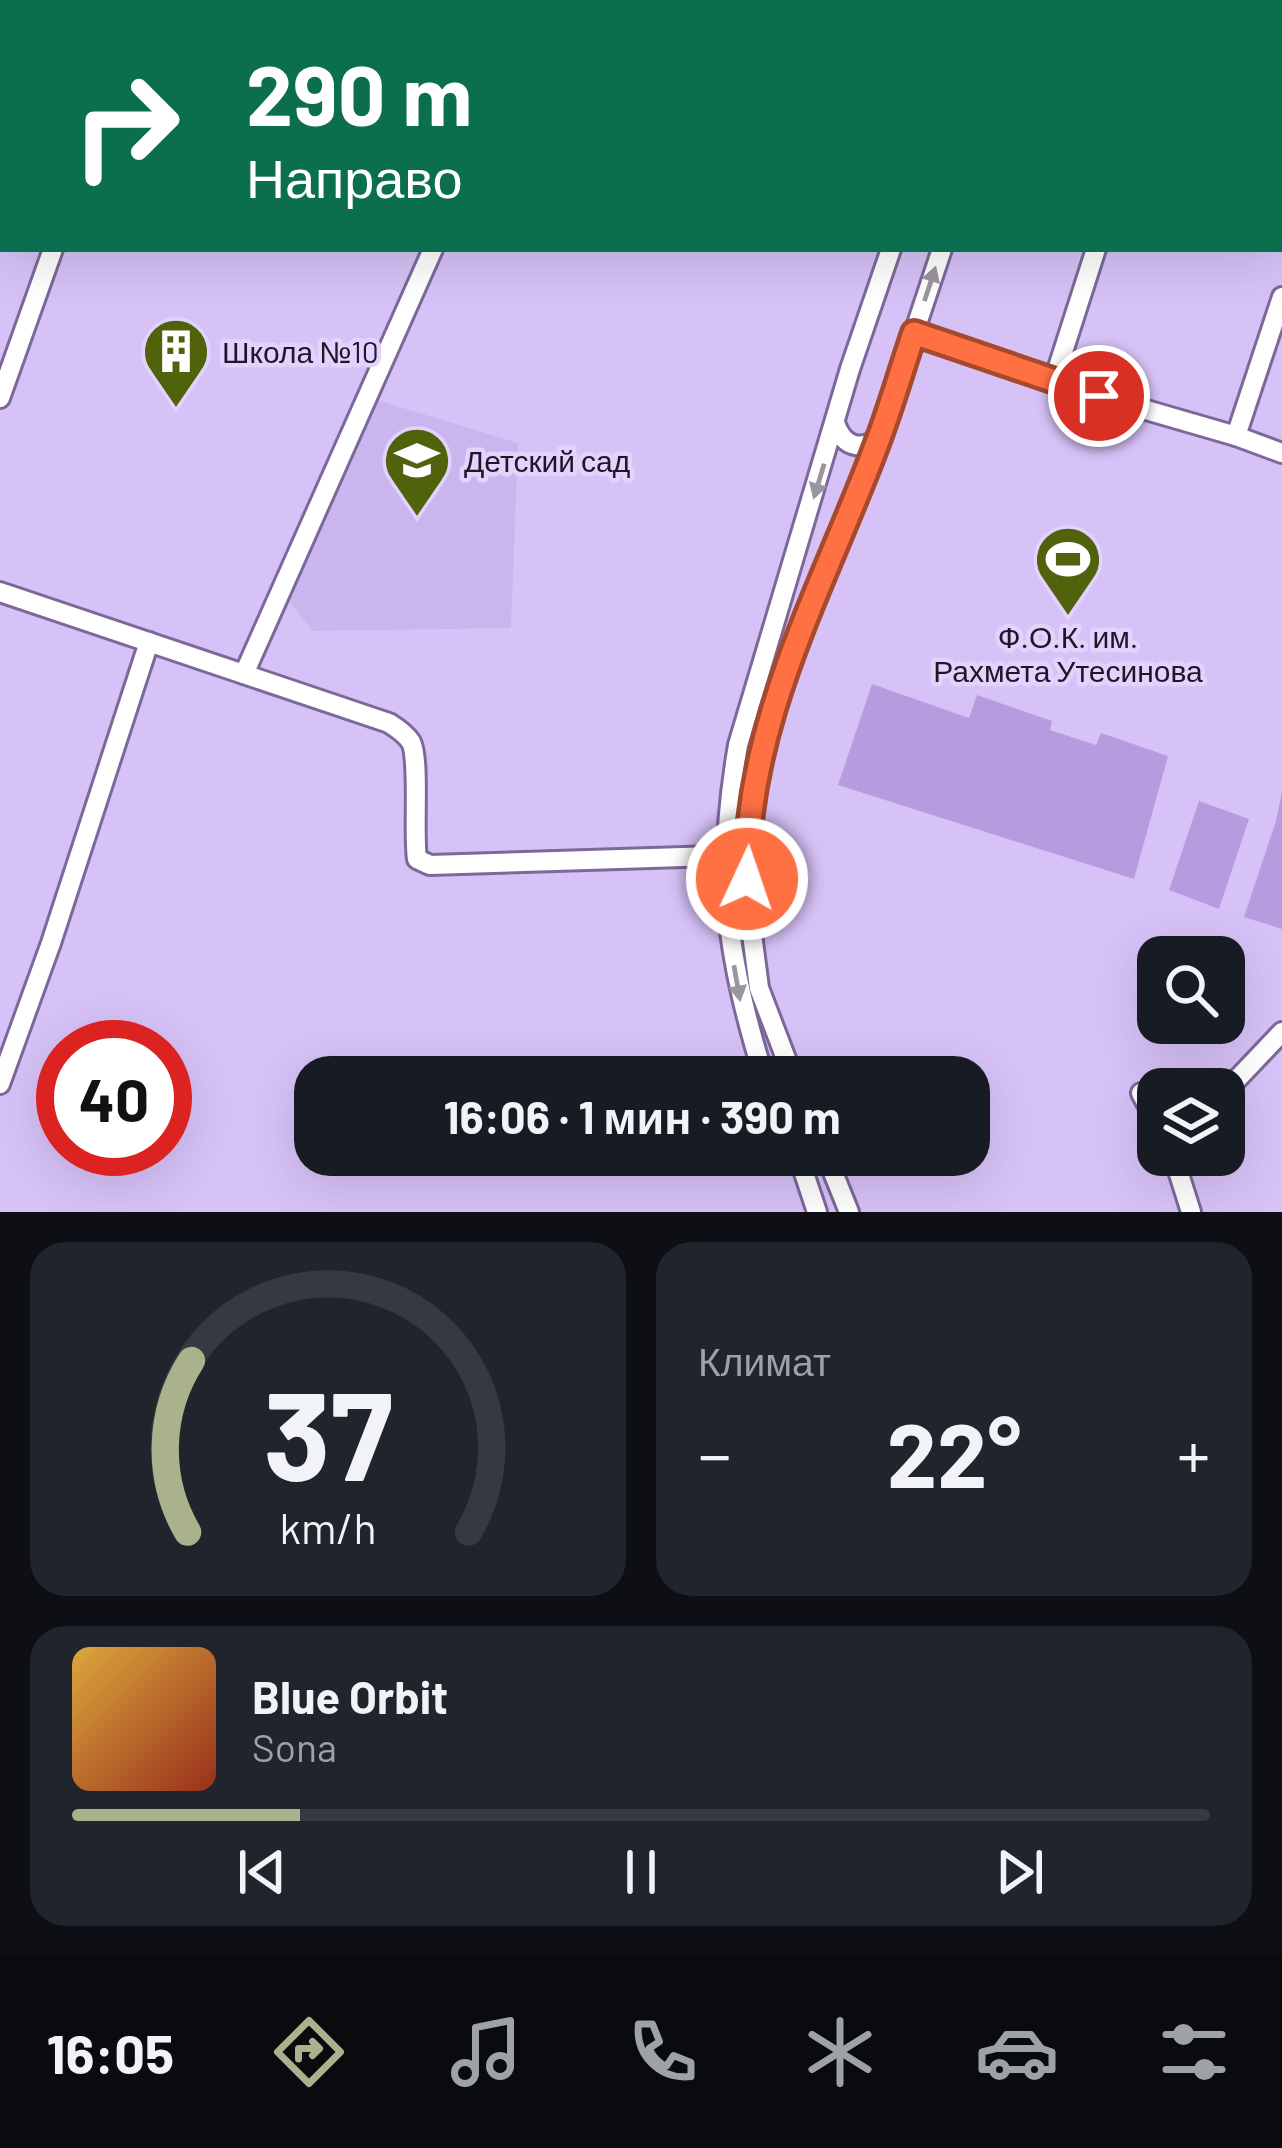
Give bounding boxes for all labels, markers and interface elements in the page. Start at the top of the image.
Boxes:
text: 290 m [246,42,472,143]
icon: right [48,48,204,204]
text: Направо [246,144,462,209]
one-way arrow [922,265,941,302]
building icon: Школа №10 [141,316,211,410]
place label: Школа №10 [222,333,379,369]
pin [1048,345,1150,447]
icon: arrive [1066,363,1132,429]
school or university icon: Детский сад [382,425,452,519]
place label: Детский сад [464,442,630,478]
one-way arrow [809,463,827,500]
sports icon: Ф.О.К. им. Рахмета Утесинова [1033,524,1103,618]
place label: Ф.О.К. им. Рахмета Утесинова [933,618,1203,688]
position arrow [684,816,810,942]
map controls [1137,936,1245,1176]
button: search [1137,936,1245,1044]
one-way arrow [729,964,747,1002]
speed limit sign: 40 [36,1020,192,1176]
button: layers [1137,1068,1245,1176]
text: 16:06 · 1 мин · 390 m [444,1089,840,1143]
text: Климат [698,1337,831,1384]
text: 37 [263,1356,393,1506]
text: 22° [887,1398,1021,1506]
text: − [698,1413,731,1492]
text: + [1177,1413,1210,1492]
text: km/h [279,1501,377,1553]
text: Blue Orbit [252,1669,448,1723]
text: Sona [252,1723,337,1770]
icon: previous [229,1839,295,1905]
icon: pause [608,1839,674,1905]
icon: next [987,1839,1053,1905]
icon: directions [267,2010,351,2094]
icon: music [444,2010,528,2094]
icon: phone [621,2010,705,2094]
icon: climate [798,2010,882,2094]
icon: car [975,2010,1059,2094]
icon: filters [1152,2010,1236,2094]
text: 16:05 [46,2020,174,2085]

